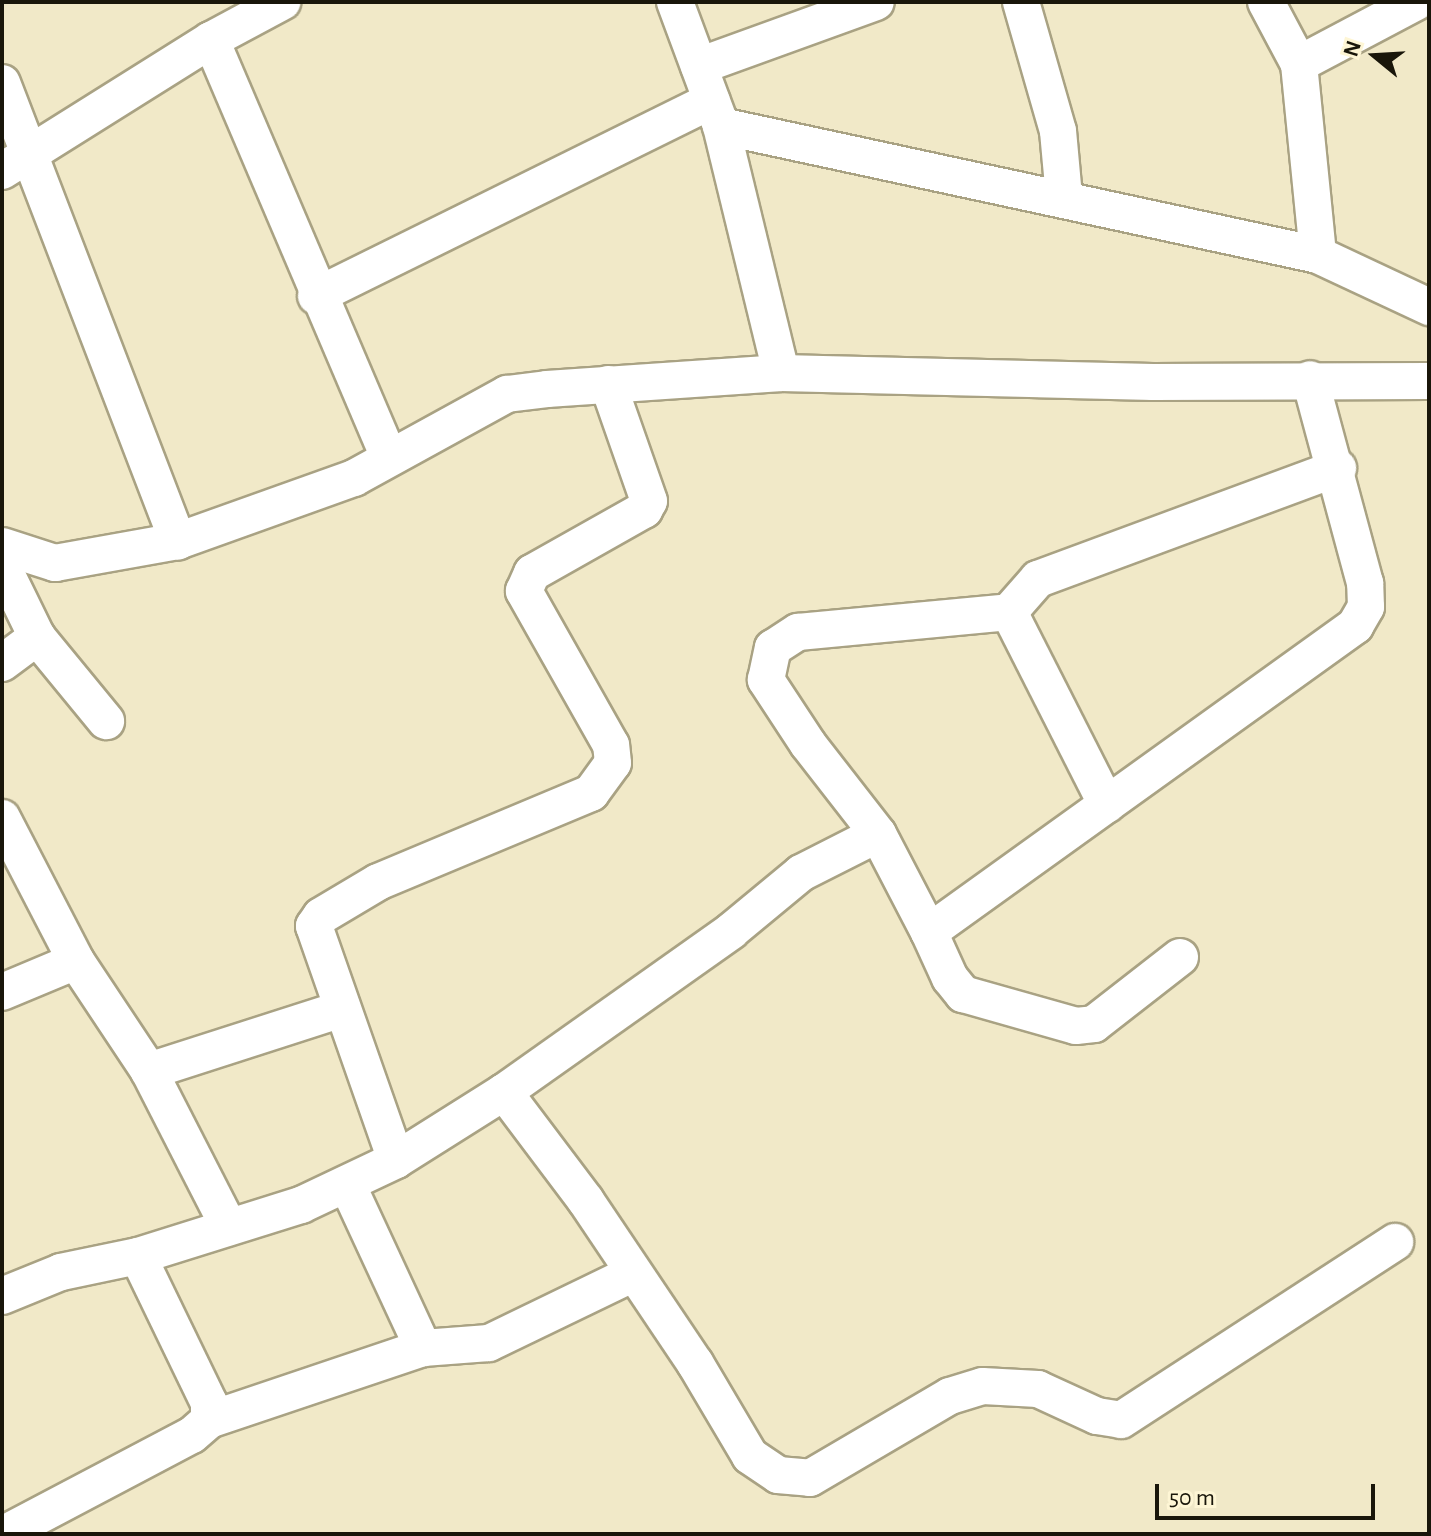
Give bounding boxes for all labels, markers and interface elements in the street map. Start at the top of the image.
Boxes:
north arrow [1335,16,1415,96]
text: N [1339,38,1365,59]
scale bar [1159,1468,1379,1518]
text: 50 m [1169,1486,1215,1510]

